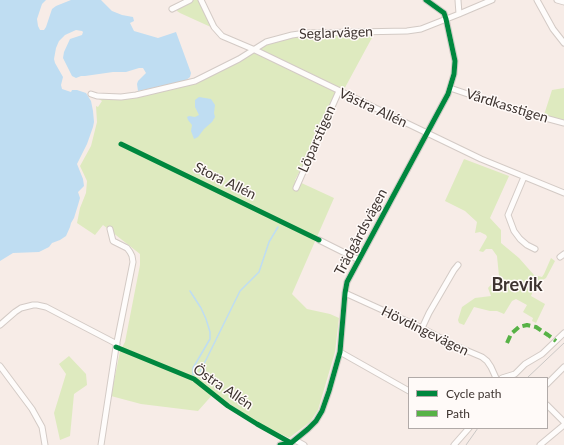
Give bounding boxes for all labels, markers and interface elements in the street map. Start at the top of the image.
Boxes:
street label: Seglarvägen [299,23,373,43]
street label: Västra Allén [336,85,410,131]
street label: Vårdkasstigen [464,86,550,126]
street label: Löparstigen [295,103,339,175]
street label: Stora Allén [191,159,259,203]
street label: Trädgårdsvägen [331,186,391,278]
district label: Brevik [491,274,543,296]
street label: Hövdingevägen [379,303,471,359]
street label: Östra Allén [190,361,256,413]
legend [408,377,548,429]
text: Cycle path [446,386,501,401]
text: Path [446,406,470,421]

